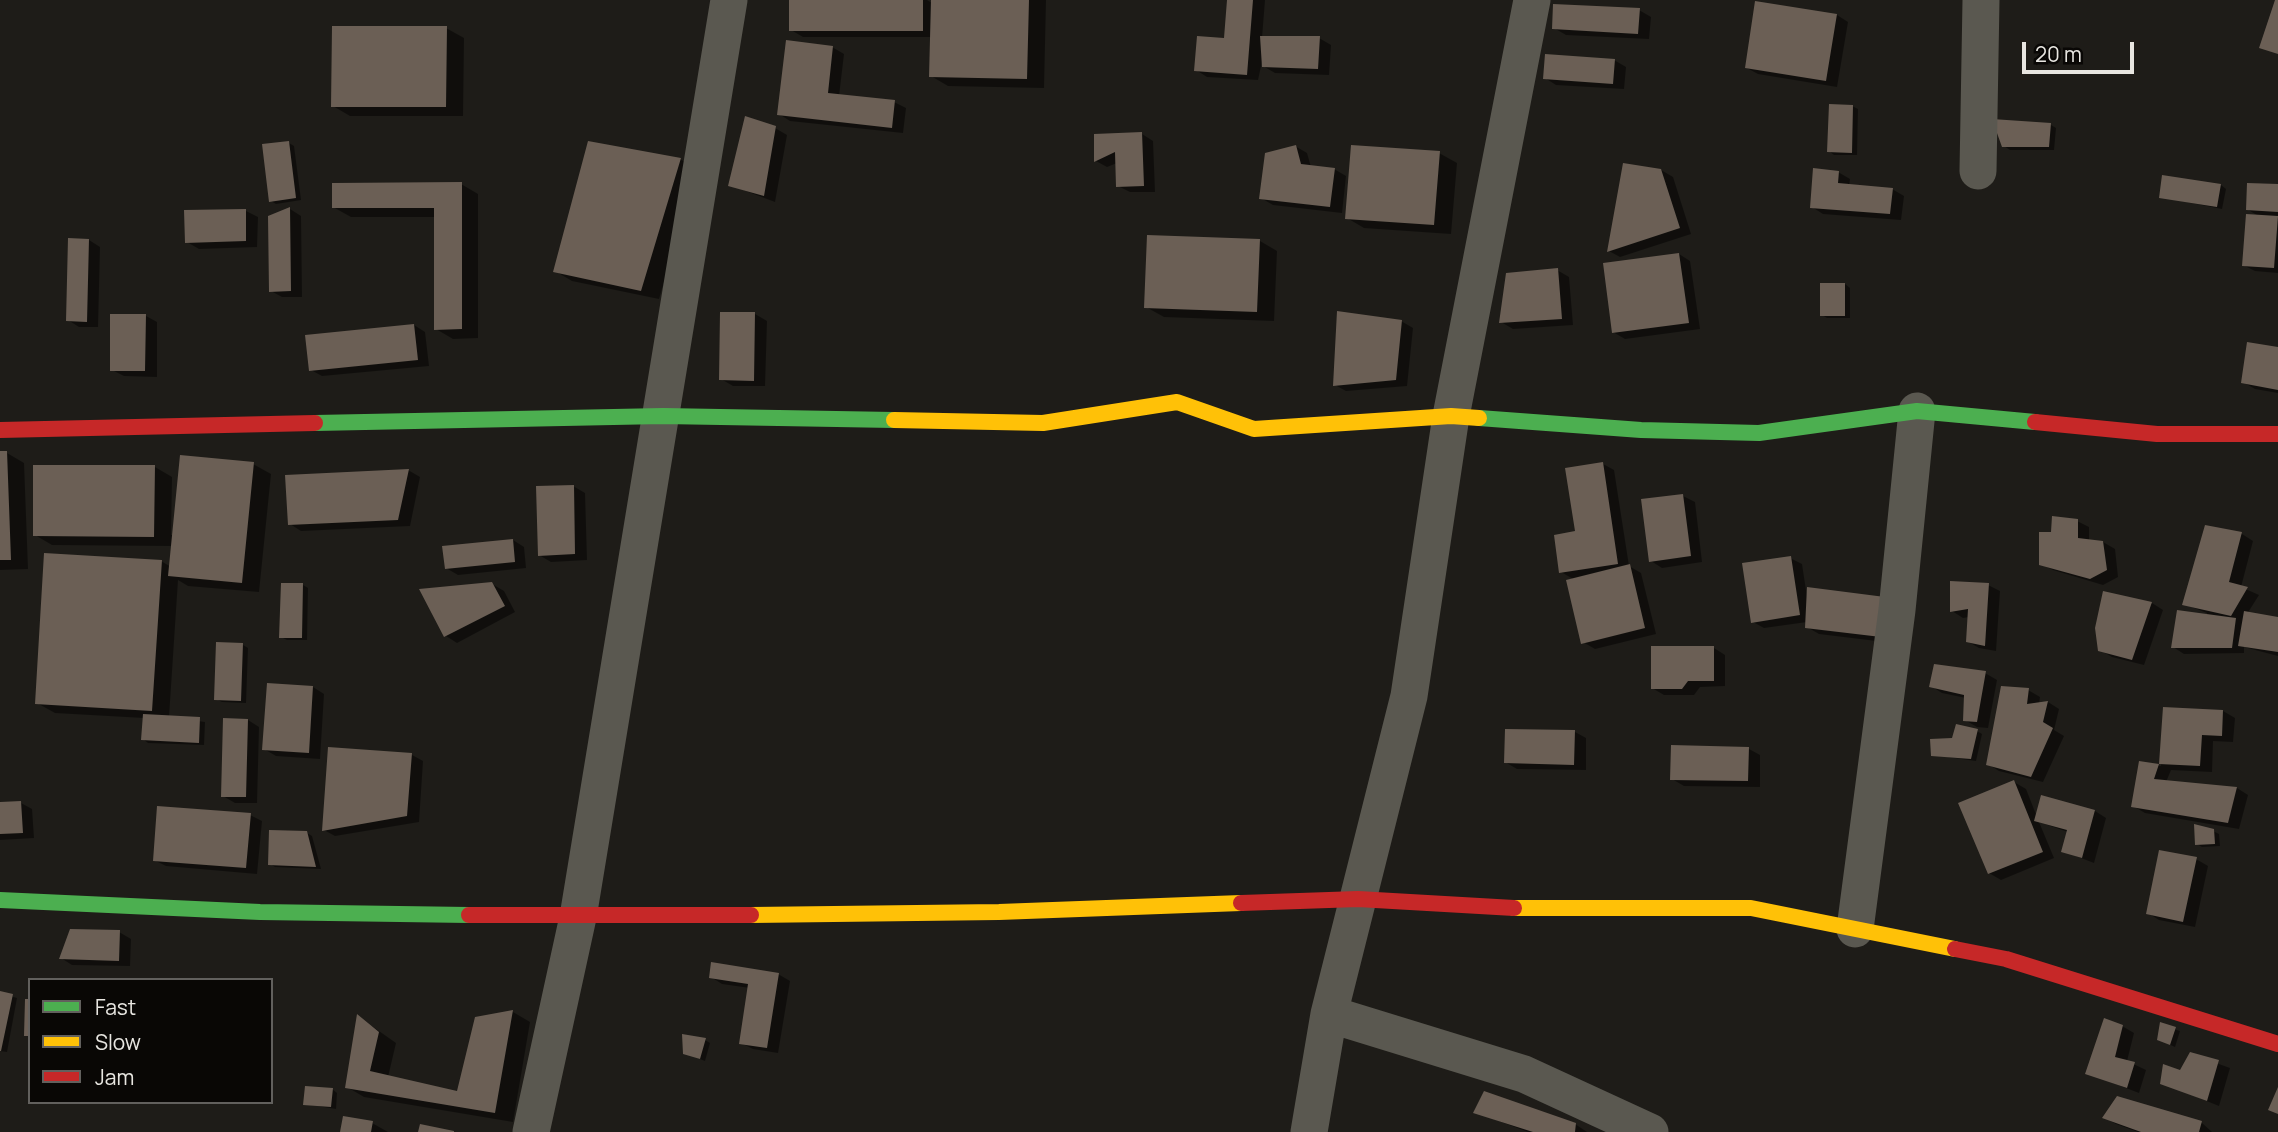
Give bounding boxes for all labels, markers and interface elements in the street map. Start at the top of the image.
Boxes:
scale bar [2026,28,2138,72]
text: 20 m [2035,40,2082,68]
legend [28,978,273,1104]
text: Fast [95,993,136,1021]
text: Slow [95,1028,141,1056]
text: Jam [95,1063,134,1091]

